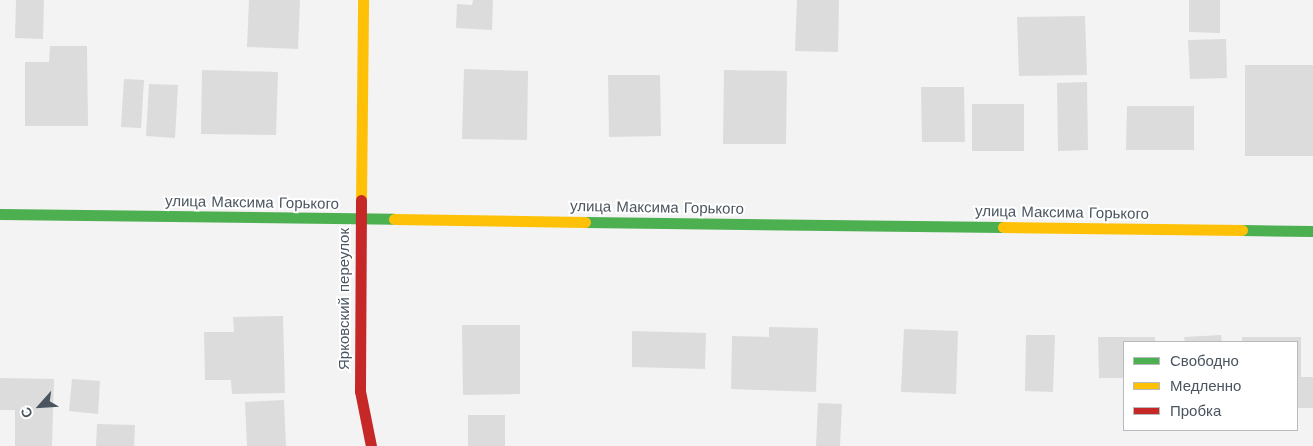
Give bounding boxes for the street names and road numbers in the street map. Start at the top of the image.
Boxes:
street label: улица Максима Горького [165,192,339,214]
street label: улица Максима Горького [570,197,744,219]
street label: улица Максима Горького [975,202,1149,224]
street label: Ярковский переулок [336,228,354,370]

